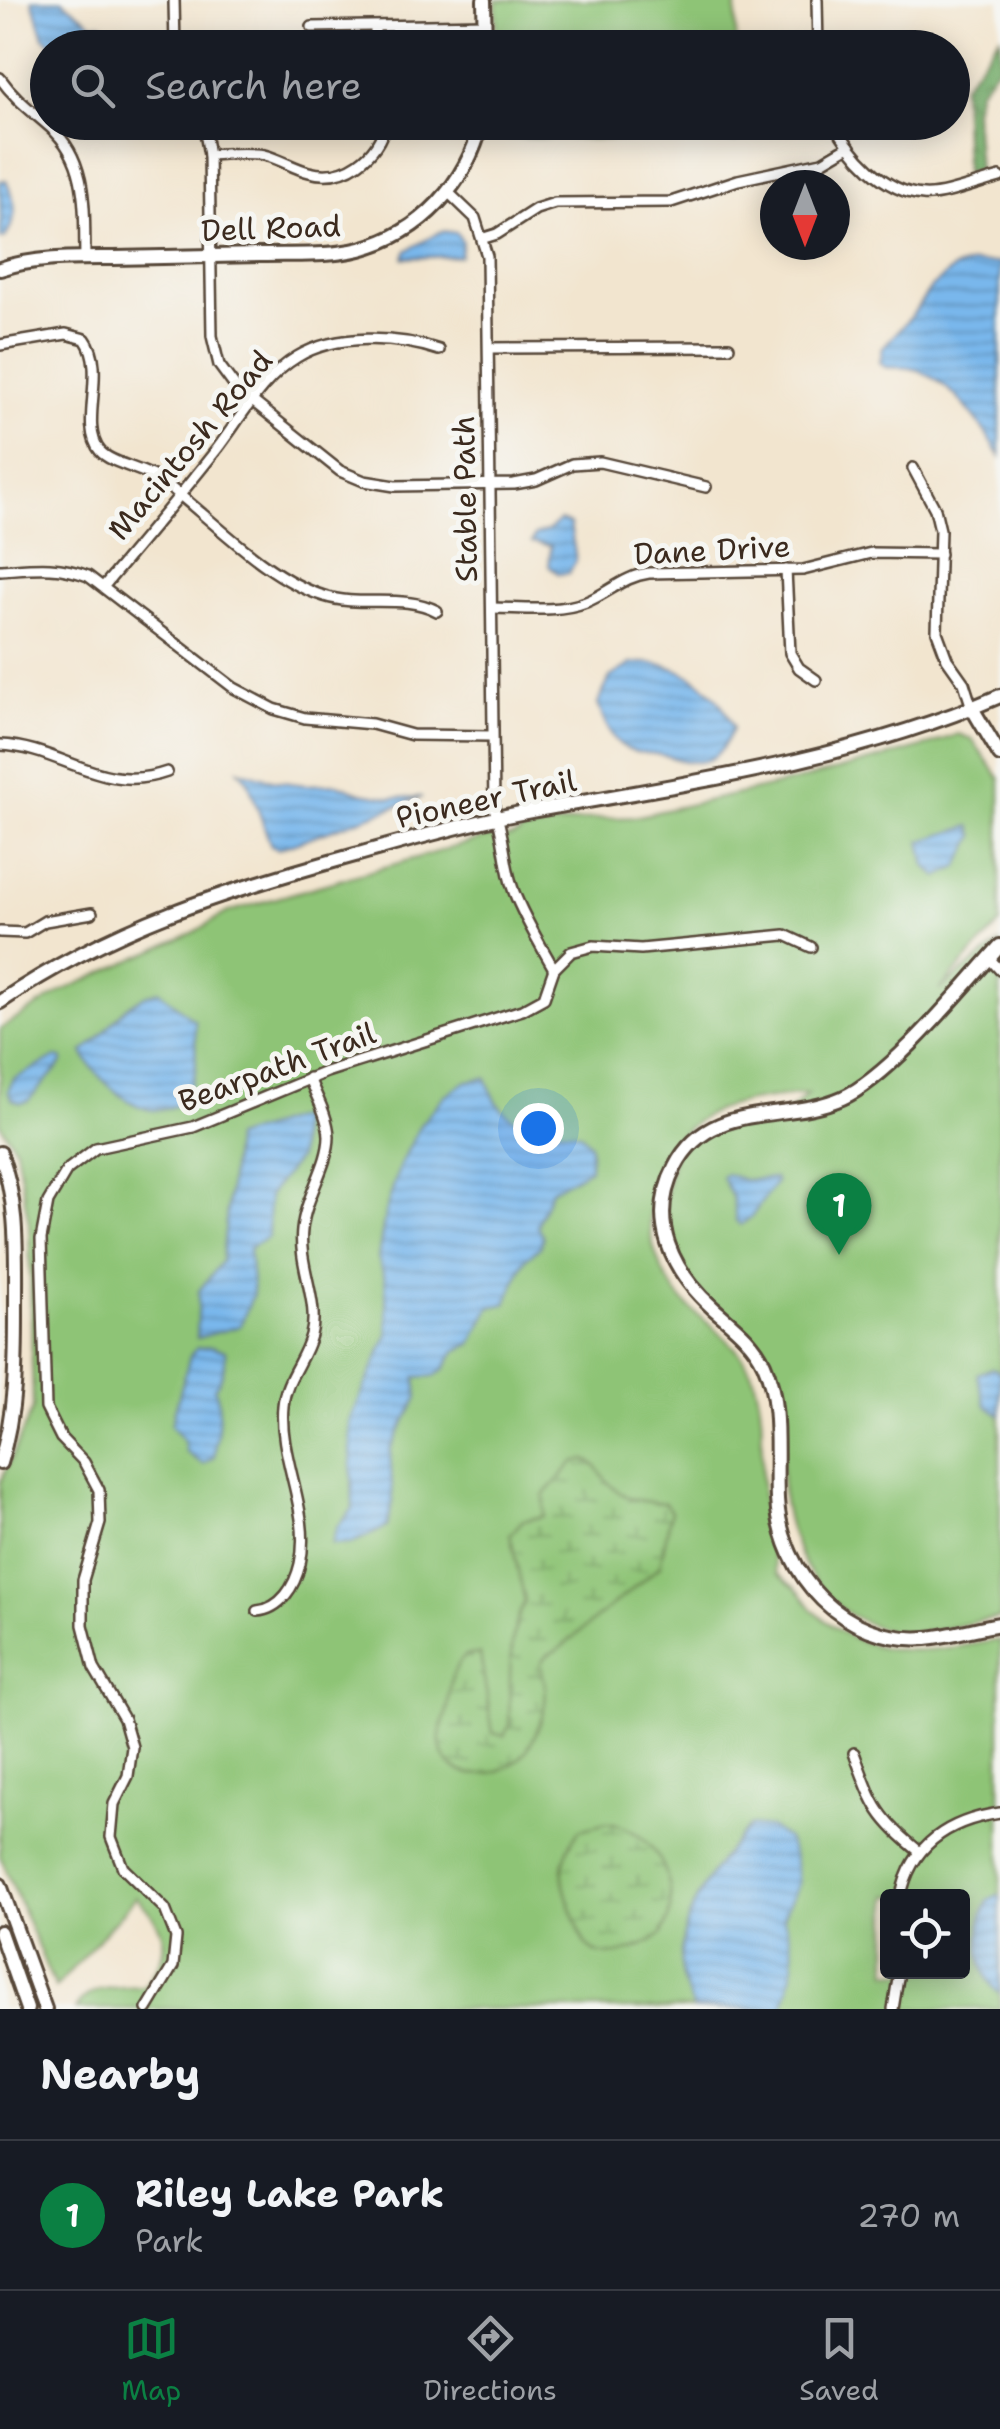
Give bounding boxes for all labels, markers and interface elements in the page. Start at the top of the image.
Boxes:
search box [30,30,970,140]
icon: search [65,58,120,113]
text: Search here [145,60,362,111]
north arrow [760,170,850,260]
street label: Dell Road [200,205,342,251]
street label: Macintosh Road [98,341,282,549]
street label: Stable Path [443,415,487,583]
street label: Dane Drive [633,525,791,575]
street label: Pioneer Trail [392,760,580,838]
street label: Bearpath Trail [173,1012,381,1122]
your location [513,1103,564,1154]
pin: 1 [806,1172,872,1255]
map controls [880,1889,970,1979]
button: locate [880,1889,970,1979]
text: Nearby [40,2046,200,2102]
text: Riley Lake Park [135,2168,444,2219]
text: 1 [65,2194,80,2237]
text: 270 m [857,2194,960,2237]
text: Park [135,2219,204,2262]
tab: Map [121,2311,181,2409]
tab: Directions [424,2311,557,2409]
tab: Saved [799,2311,879,2409]

